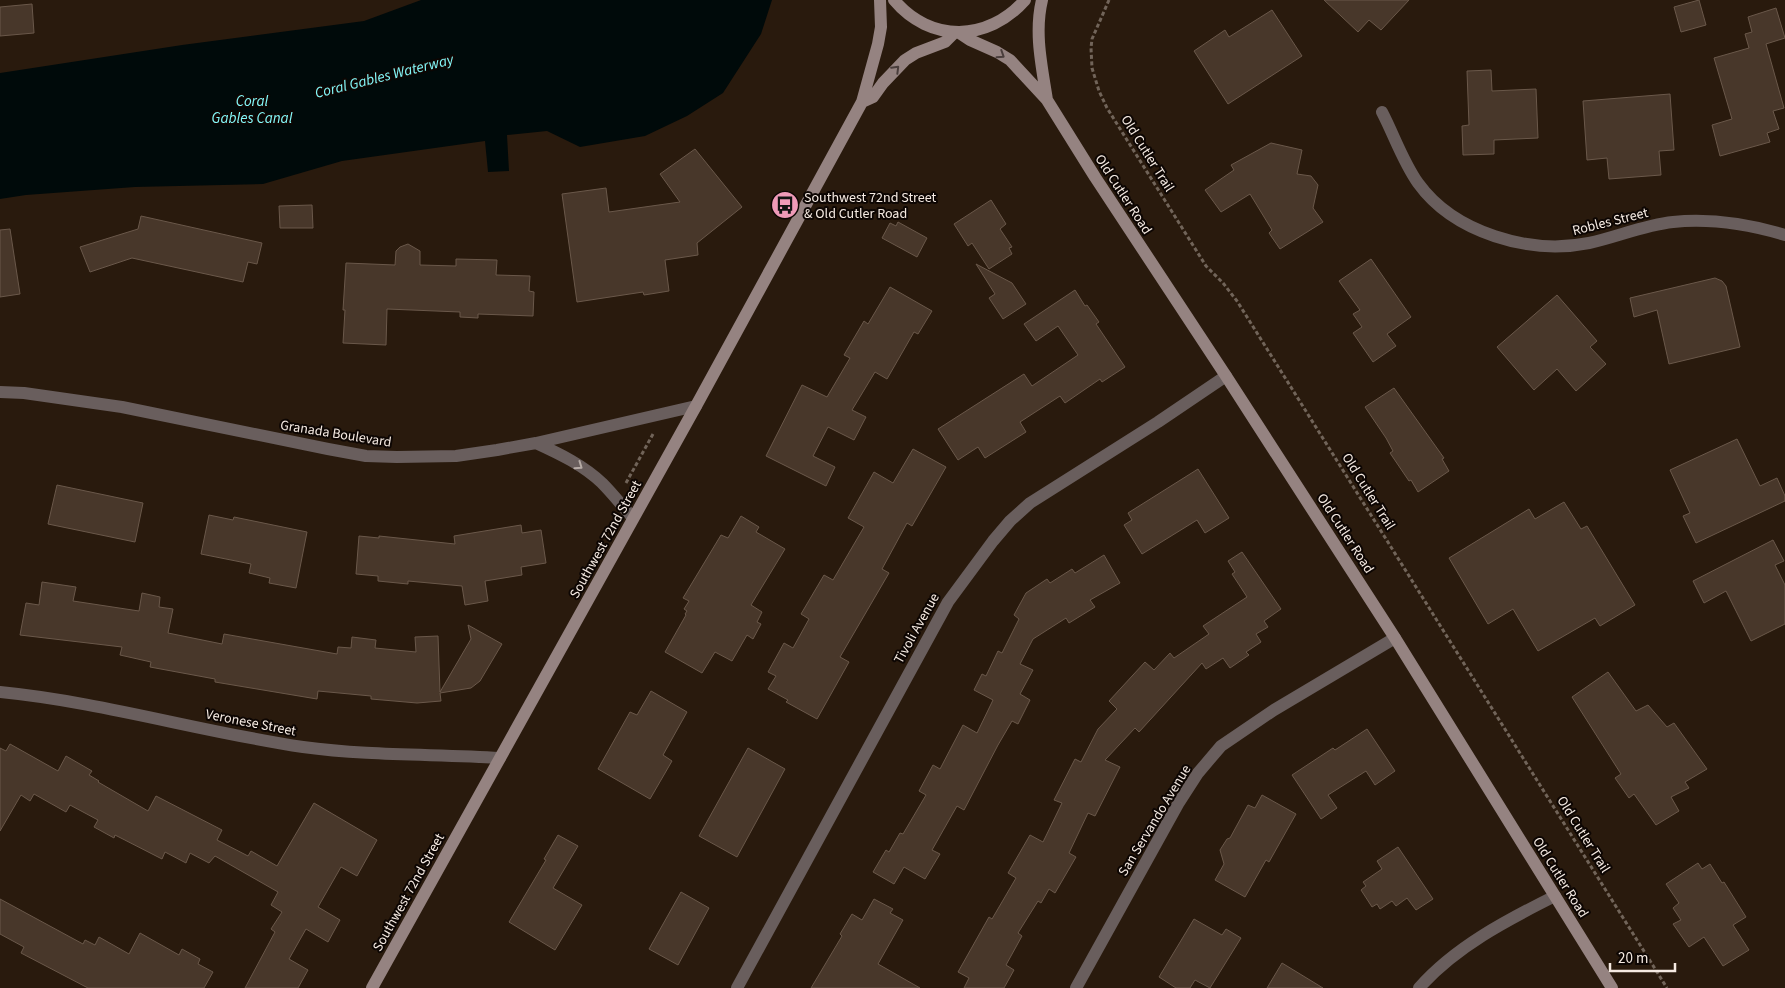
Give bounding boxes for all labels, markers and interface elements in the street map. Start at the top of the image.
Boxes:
one-way arrow [996,48,1005,58]
water label: Coral Gables Waterway [313,49,457,104]
one-way arrow [891,66,900,75]
water label: Coral Gables Canal [212,91,293,129]
street label: Old Cutler Trail [1116,111,1179,196]
street label: Old Cutler Road [1090,151,1157,239]
place label: Southwest 72nd Street & Old Cutler Road [804,188,937,224]
bus stop icon: Southwest 72nd Street & Old Cutler Road [770,190,800,220]
street label: Robles Street [1570,203,1650,241]
street label: Granada Boulevard [279,415,393,453]
street label: Old Cutler Trail [1337,449,1400,534]
one-way arrow [573,460,583,469]
street label: Southwest 72nd Street [565,477,647,602]
street label: Old Cutler Road [1312,490,1379,578]
street label: Tivoli Avenue [889,589,945,667]
street label: Veronese Street [204,704,298,742]
street label: San Servando Avenue [1114,761,1196,880]
street label: Old Cutler Trail [1552,792,1615,877]
street label: Southwest 72nd Street [368,830,450,955]
street label: Old Cutler Road [1527,833,1593,922]
scale bar [1610,940,1675,972]
text: 20 m [1618,948,1648,969]

